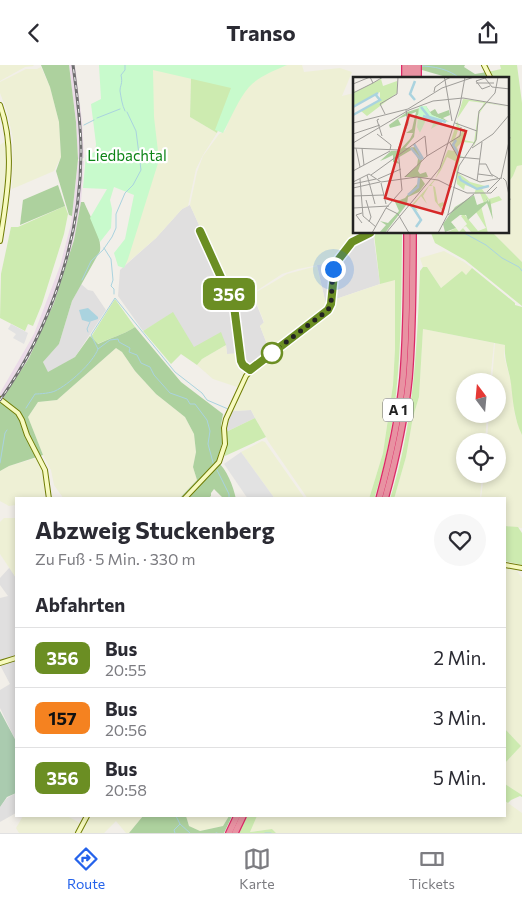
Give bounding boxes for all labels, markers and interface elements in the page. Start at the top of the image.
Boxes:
icon: back [20,19,48,47]
text: Transo [226,19,296,46]
icon: share [474,19,502,47]
inset map [353,77,510,234]
park label: Liedbachtal [87,146,167,164]
your location [321,257,346,282]
line badge: 356 [200,278,258,310]
text: 356 [213,283,245,305]
unlabelled marker [261,342,283,364]
north arrow [456,373,506,423]
map controls [456,373,506,483]
road number: A 1 [383,399,413,421]
button: locate [456,433,506,483]
button: heart [434,514,486,566]
text: Abzweig Stuckenberg [35,515,275,544]
text: Zu Fuß · 5 Min. · 330 m [35,549,195,568]
text: Abfahrten [35,593,125,616]
text: Bus [105,637,137,660]
text: 2 Min. [433,646,486,669]
text: 356 [46,647,79,669]
text: 20:55 [105,660,146,679]
text: Bus [105,697,137,720]
text: 3 Min. [433,706,486,729]
text: 157 [48,707,77,729]
text: 20:56 [105,720,147,739]
text: Bus [105,757,137,780]
text: 5 Min. [433,766,486,789]
text: 356 [46,767,79,789]
text: 20:58 [105,780,147,799]
tab: Route [67,845,105,892]
tab: Karte [239,845,275,892]
tab: Tickets [409,845,455,892]

